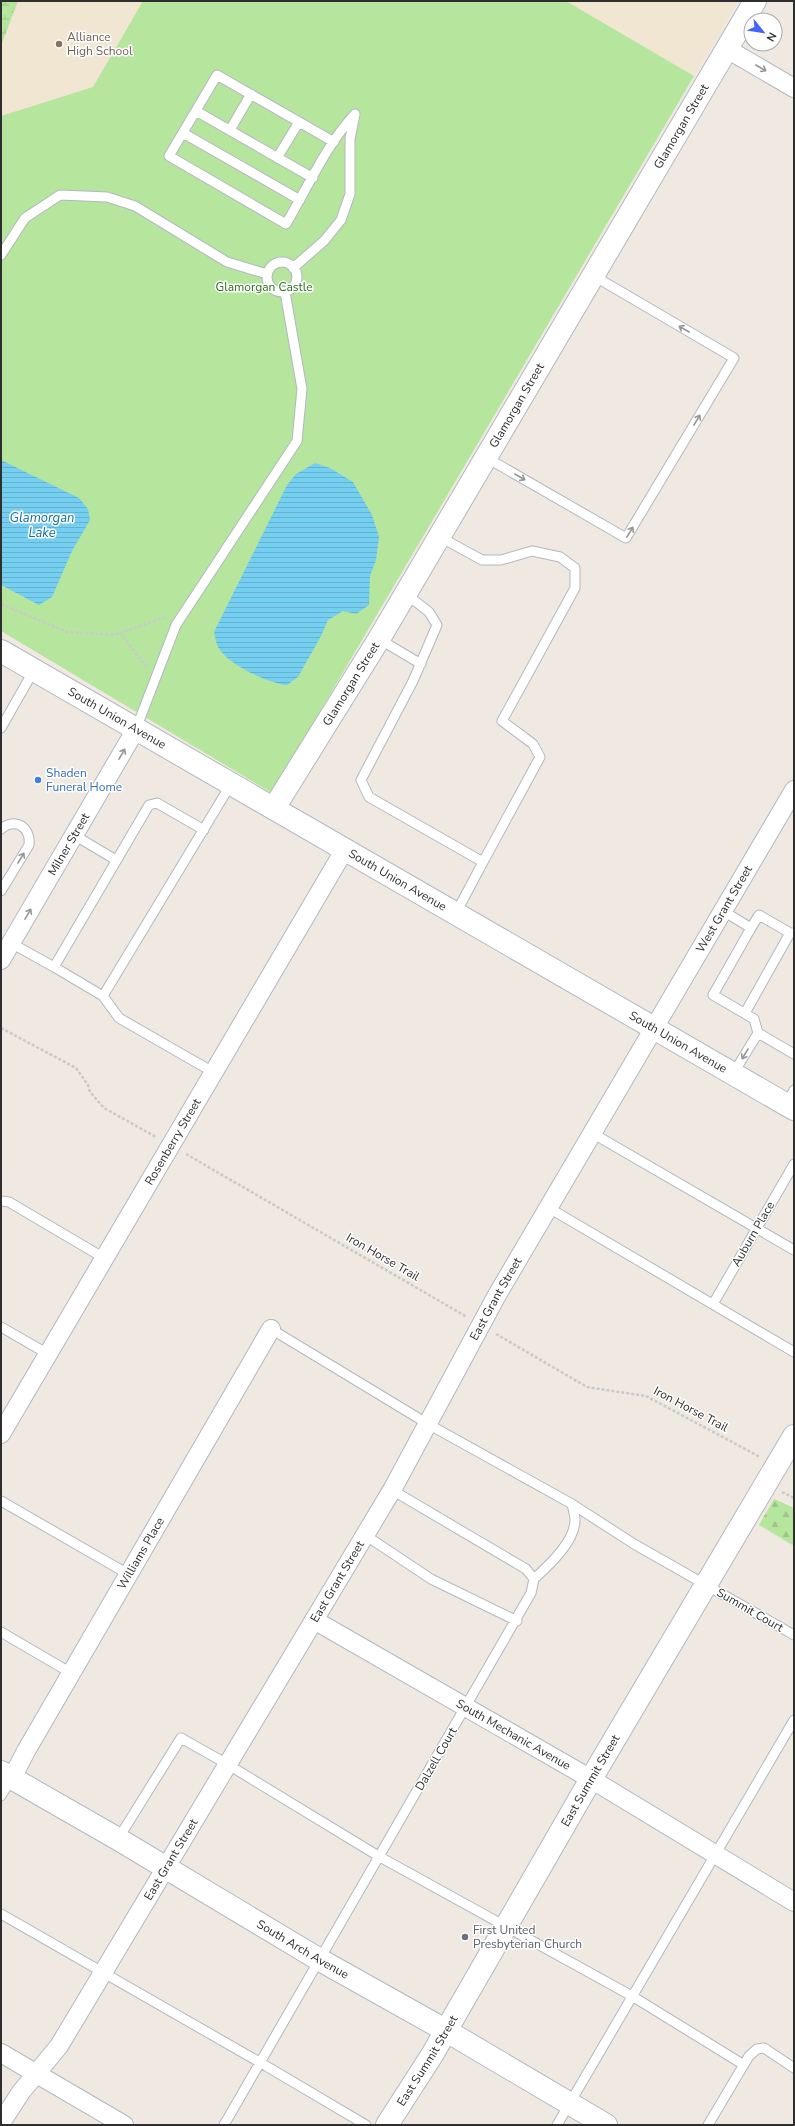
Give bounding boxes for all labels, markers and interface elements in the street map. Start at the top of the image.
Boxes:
north arrow [743,12,783,52]
place label: Alliance High School [67,29,133,59]
text: N [763,29,780,44]
marker: Alliance High School [54,39,64,49]
one-way arrow [755,65,767,73]
street label: Glamorgan Street [650,80,713,172]
park label: Glamorgan Castle [215,279,313,295]
one-way arrow [679,325,690,333]
street label: Glamorgan Street [485,359,548,451]
one-way arrow [693,415,701,426]
one-way arrow [514,474,526,482]
water label: Glamorgan Lake [10,509,75,542]
one-way arrow [627,526,635,538]
street label: Glamorgan Street [319,638,384,729]
street label: South Union Avenue [65,683,169,753]
one-way arrow [118,748,126,760]
place label: Shaden Funeral Home [46,765,122,795]
marker: Shaden Funeral Home [33,775,43,785]
street label: Milner Street [44,809,94,879]
street label: South Union Avenue [346,845,450,915]
one-way arrow [17,852,25,864]
street label: West Grant Street [692,862,756,955]
one-way arrow [24,908,32,920]
street label: South Union Avenue [626,1007,730,1077]
one-way arrow [741,1048,749,1060]
street label: Rosenberry Street [141,1095,205,1188]
street label: Auburn Place [728,1199,778,1269]
street label: Iron Horse Trail [343,1229,423,1285]
street label: East Grant Street [466,1254,526,1343]
street label: Iron Horse Trail [651,1383,732,1436]
street label: Williams Place [114,1514,168,1592]
street label: East Grant Street [307,1537,368,1625]
street label: Summit Court [714,1584,787,1636]
street label: South Mechanic Avenue [453,1695,574,1774]
street label: Dalzell Court [411,1724,461,1794]
street label: East Summit Street [557,1731,624,1829]
street label: East Grant Street [140,1815,202,1903]
street label: South Arch Avenue [254,1916,352,1983]
place label: First United Presbyterian Church [473,1922,582,1952]
marker: First United Presbyterian Church [460,1932,470,1942]
street label: East Summit Street [393,2012,462,2109]

